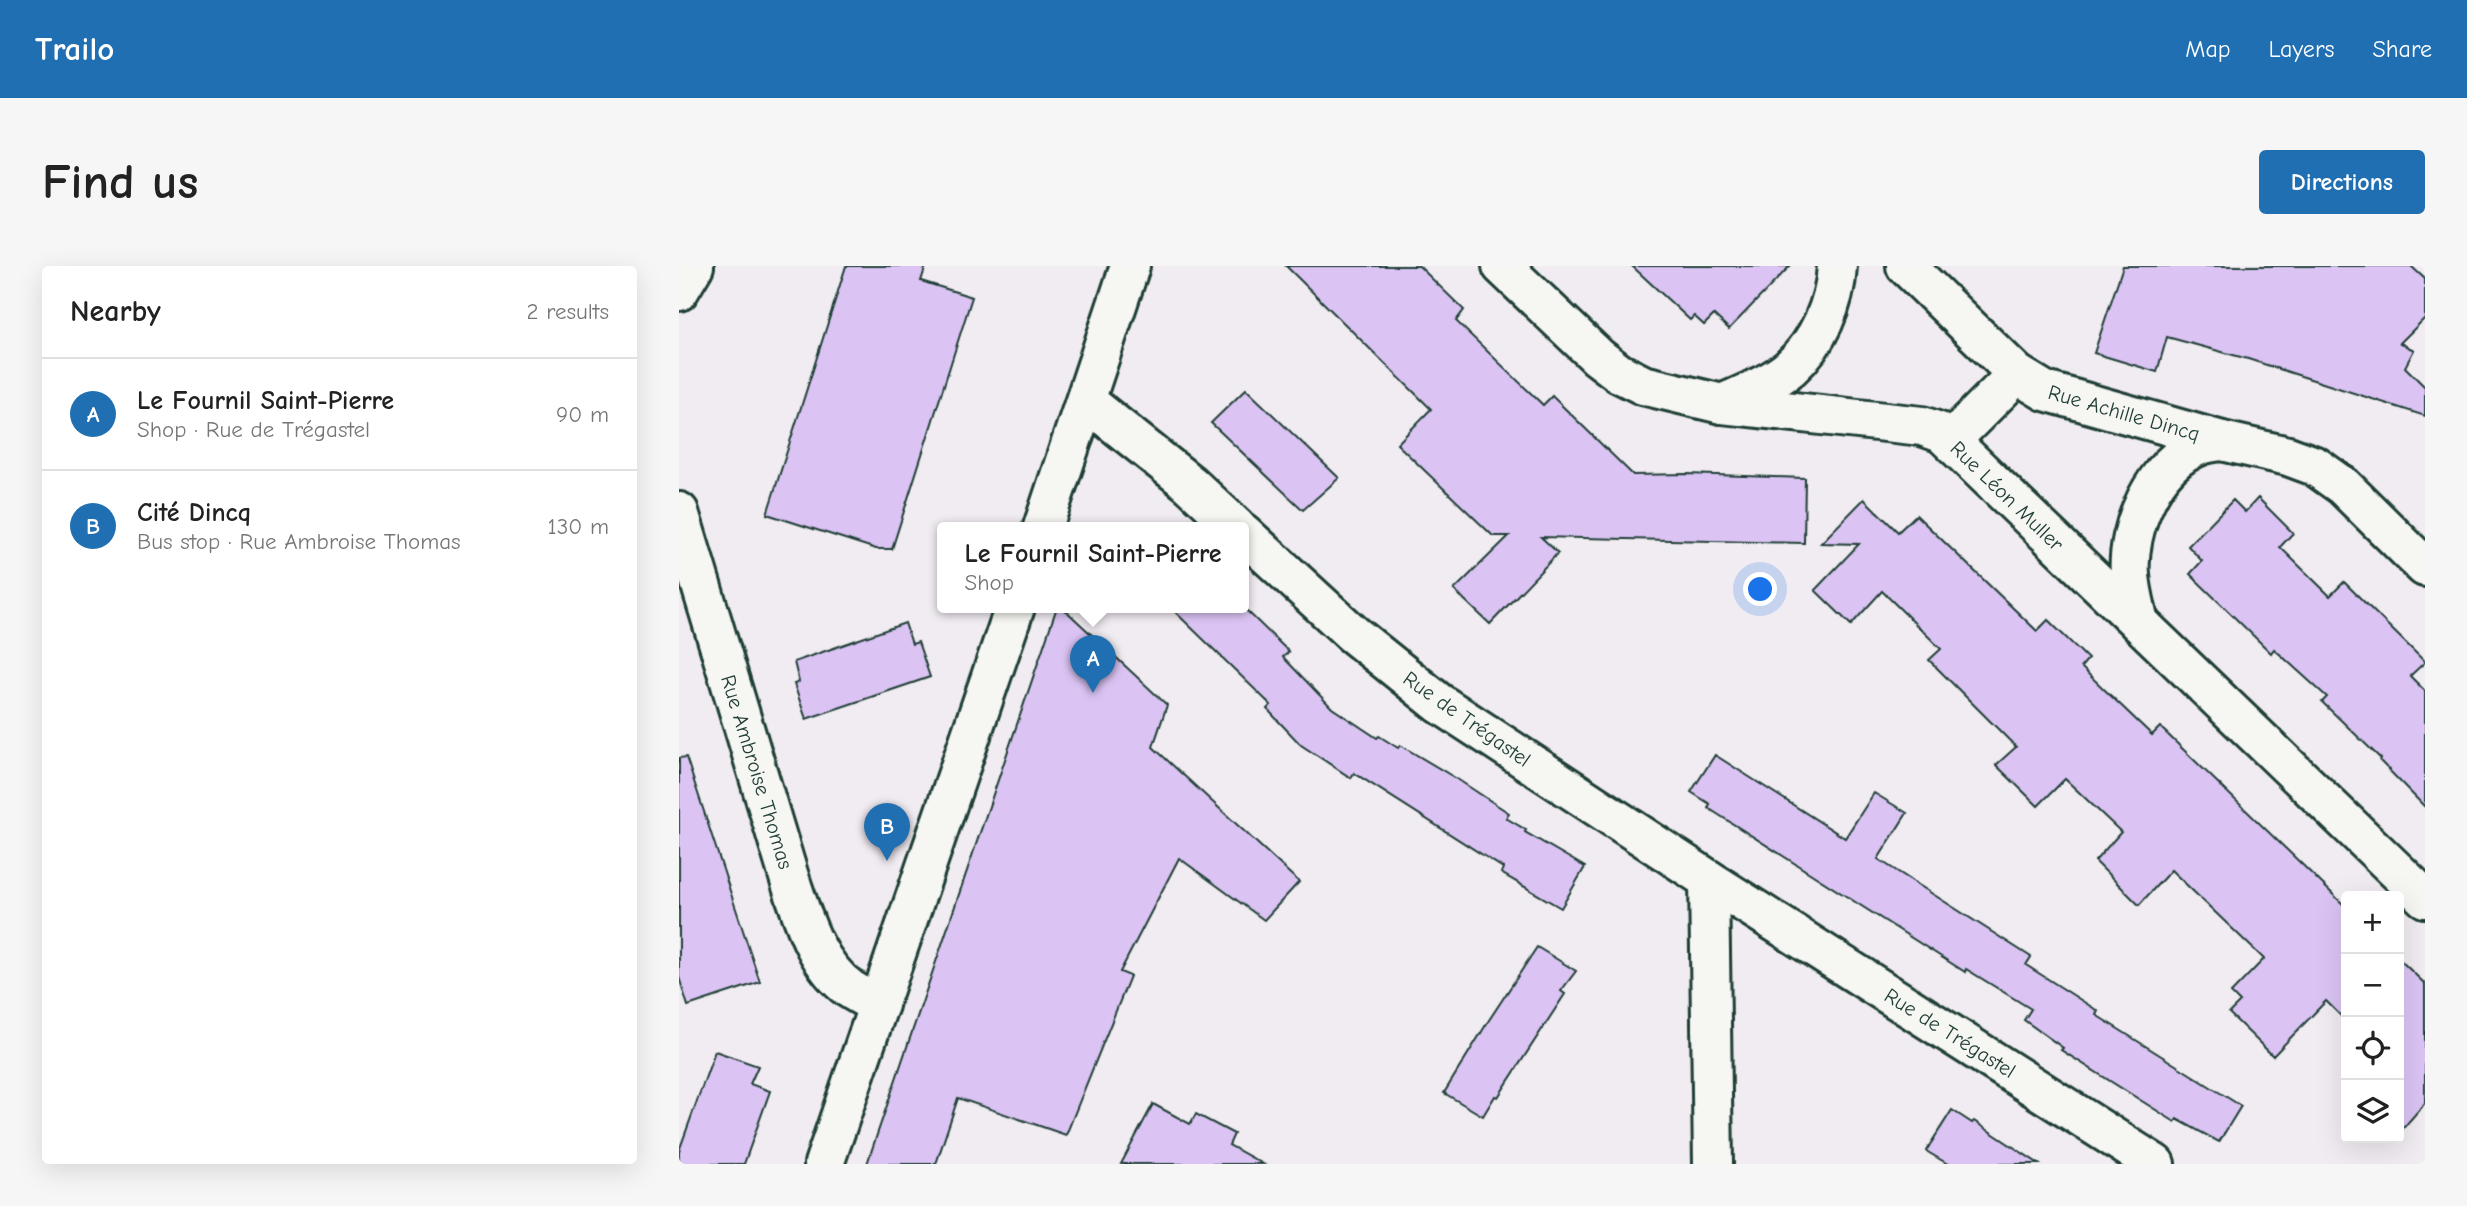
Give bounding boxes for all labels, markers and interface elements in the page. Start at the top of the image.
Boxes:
text: Trailo [35,30,114,68]
text: Map [2185,35,2231,63]
text: Layers [2269,35,2334,63]
text: Share [2372,35,2432,63]
button: Directions [2259,150,2425,214]
text: Find us [42,154,198,210]
text: Nearby [70,294,161,329]
text: 2 results [527,298,609,325]
street label: Rue Achille Dincq [2045,380,2203,446]
text: Le Fournil Saint-Pierre [137,386,394,416]
text: A [87,401,99,428]
text: 90 m [556,401,609,428]
text: Shop · Rue de Trégastel [137,416,370,443]
street label: Rue Léon Muller [1946,436,2069,556]
text: Cité Dincq [137,498,251,528]
text: B [86,513,100,540]
text: 130 m [548,513,609,540]
popup [937,522,1249,613]
text: Bus stop · Rue Ambroise Thomas [137,528,461,555]
text: Le Fournil Saint-Pierre [964,539,1222,569]
text: Shop [964,569,1014,596]
your location [1743,572,1777,606]
pin: A [1070,635,1116,693]
street label: Rue de Trégastel [1399,666,1535,772]
street label: Rue Ambroise Thomas [716,672,798,872]
pin: B [864,803,910,861]
map controls [2341,891,2404,1143]
button: + [2341,891,2404,954]
button: − [2341,954,2404,1017]
street label: Rue de Trégastel [1880,983,2020,1083]
button: locate [2341,1017,2404,1080]
button: layers [2341,1080,2404,1143]

